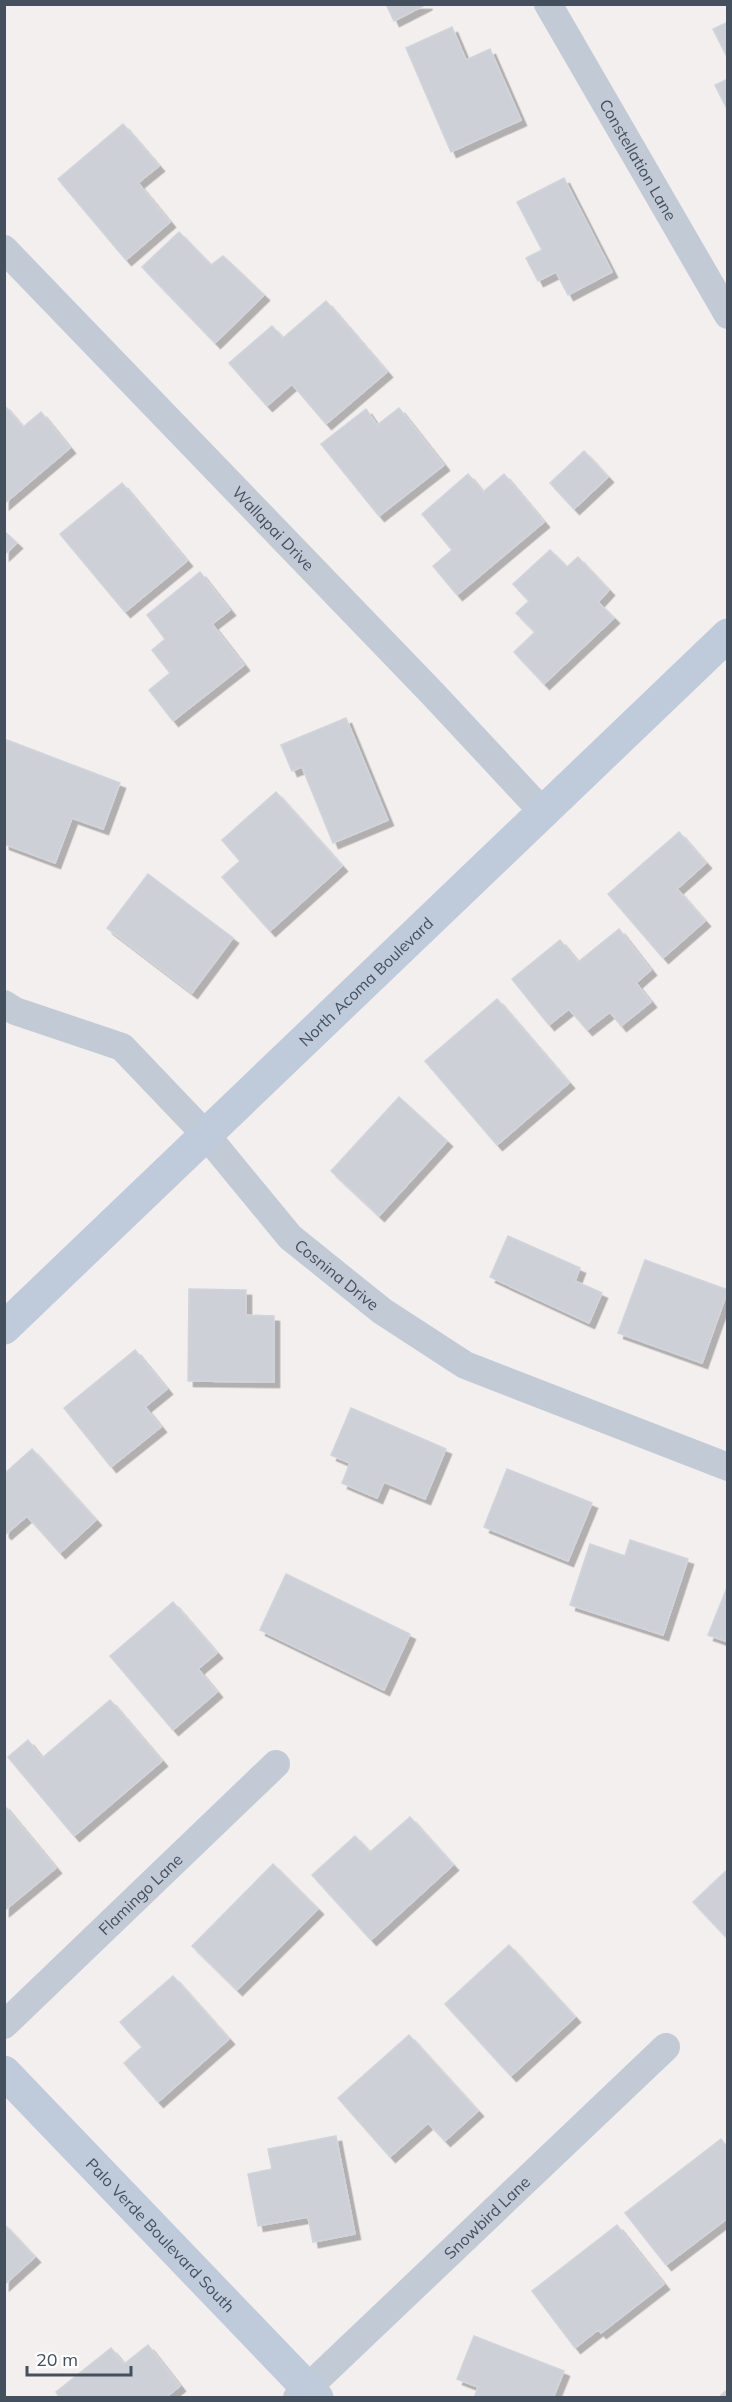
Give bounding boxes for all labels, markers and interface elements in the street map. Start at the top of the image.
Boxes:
street label: Constellation Lane [595,96,681,224]
street label: Wallapai Drive [228,482,319,575]
street label: North Acoma Boulevard [295,913,437,1050]
street label: Cosnina Drive [291,1235,383,1315]
street label: Flamingo Lane [94,1849,187,1939]
street label: Palo Verde Boulevard South [82,2154,239,2316]
street label: Snowbird Lane [439,2172,534,2263]
scale bar [27,2339,130,2377]
text: 20 m [36,2348,78,2371]

